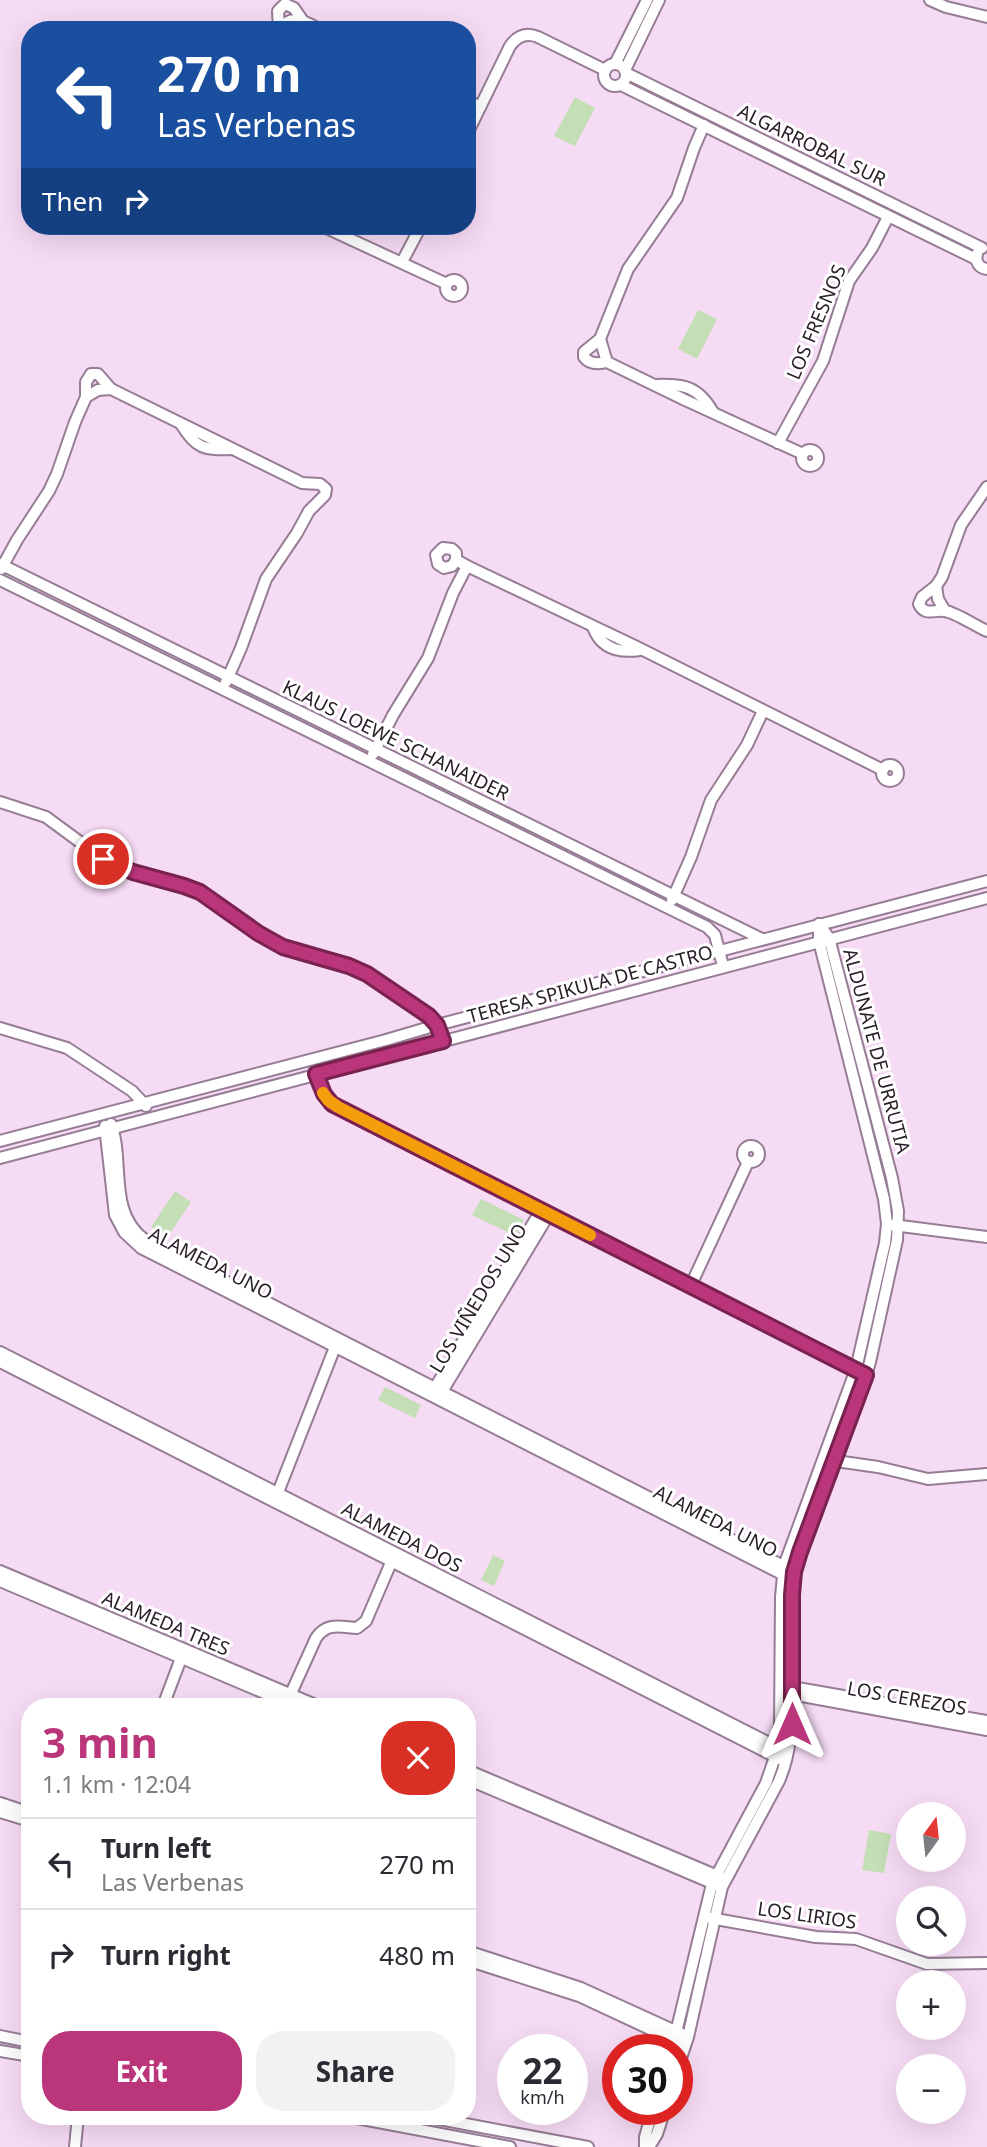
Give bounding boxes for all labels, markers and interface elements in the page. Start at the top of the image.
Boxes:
text: 270 m [157,40,302,106]
icon: left [42,49,133,140]
street label: ALGARROBAL SUR [734,98,891,192]
text: Las Verbenas [157,103,356,146]
icon: right [117,182,155,220]
text: Then [42,183,103,219]
street label: LOS FRESNOS [780,261,852,383]
street label: KLAUS LOEWE SCHANAIDER [278,674,514,806]
pin [73,829,133,889]
icon: arrive [84,840,122,878]
street label: TERESA SPIKULA DE CASTRO [464,939,716,1029]
street label: ALDUNATE DE URRUTIA [837,946,917,1157]
street label: LOS VIÑEDOS UNO [423,1218,533,1378]
street label: ALAMEDA UNO [145,1221,277,1305]
street label: ALAMEDA UNO [650,1479,782,1563]
street label: ALAMEDA DOS [337,1496,467,1578]
street label: ALAMEDA TRES [98,1584,234,1662]
street label: LOS CEREZOS [845,1675,969,1721]
position arrow [755,1687,829,1761]
text: 3 min [42,1713,158,1770]
button: close [381,1721,455,1795]
text: 1.1 km · 12:04 [42,1768,191,1800]
north arrow [896,1802,966,1872]
map controls [896,1802,966,2124]
text: Turn left [101,1830,212,1866]
icon: left [42,1845,80,1883]
text: 270 m [379,1846,455,1882]
text: Las Verbenas [101,1866,244,1898]
button: search [896,1886,966,1956]
street label: LOS LIRIOS [756,1895,858,1935]
icon: right [42,1936,80,1974]
text: Turn right [101,1937,231,1973]
text: 480 m [379,1937,455,1973]
button: + [896,1970,966,2040]
button: Exit [42,2031,242,2111]
button: Share [256,2031,455,2111]
speed limit sign: 30 [602,2034,693,2125]
text: 22 [522,2047,563,2094]
button: − [896,2054,966,2124]
text: km/h [520,2085,565,2109]

